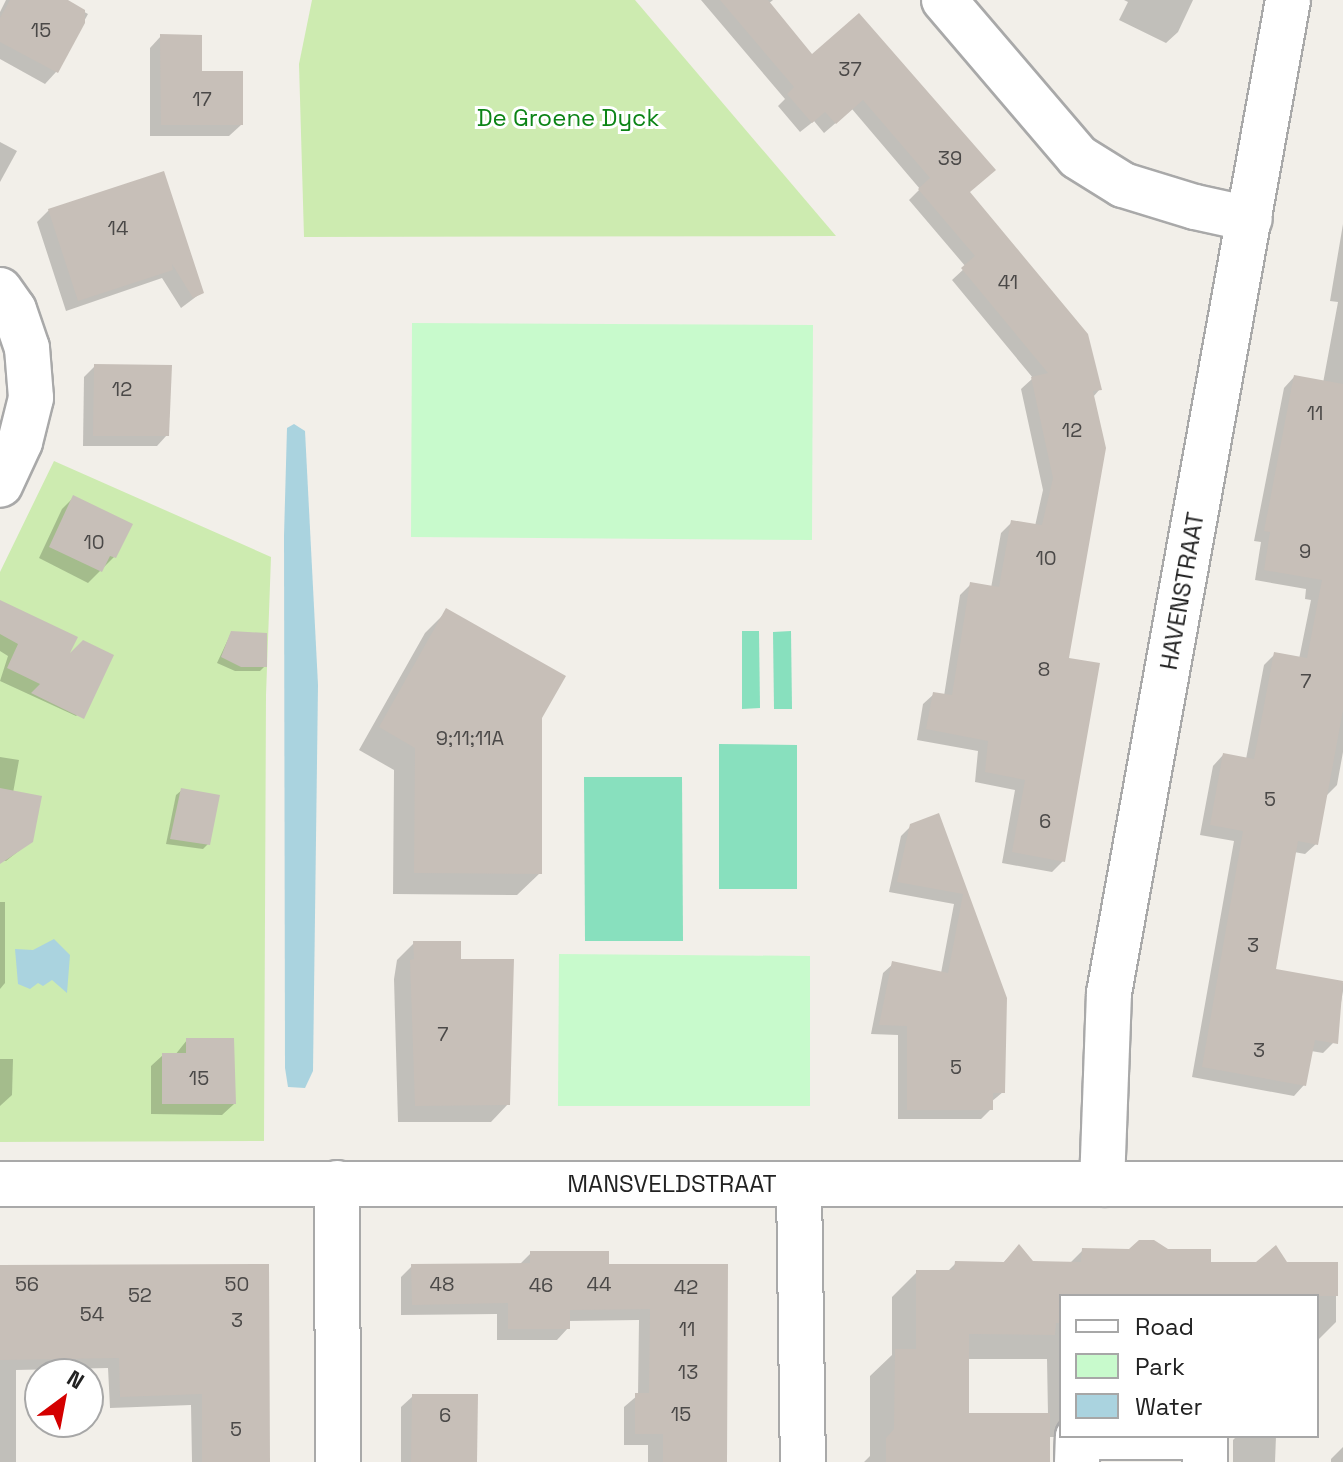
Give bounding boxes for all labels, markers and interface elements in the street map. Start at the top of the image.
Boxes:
house number: 15 [31,18,51,42]
house number: 37 [838,57,862,81]
house number: 17 [192,87,212,111]
park label: De Groene Dyck [477,104,659,132]
house number: 39 [938,146,962,170]
house number: 14 [108,216,128,240]
house number: 41 [998,270,1018,294]
house number: 12 [112,377,132,401]
house number: 11 [1307,401,1323,425]
house number: 12 [1062,418,1082,442]
street label: HAVENSTRAAT [1154,510,1210,672]
house number: 10 [83,530,105,554]
house number: 9 [1299,539,1311,563]
house number: 10 [1035,546,1057,570]
house number: 8 [1038,657,1050,681]
house number: 7 [1300,669,1312,693]
house number: 9;11;11A [436,726,504,750]
house number: 5 [1264,787,1276,811]
house number: 6 [1039,809,1051,833]
house number: 3 [1247,933,1259,957]
house number: 7 [437,1022,449,1046]
house number: 3 [1253,1038,1265,1062]
house number: 5 [950,1055,962,1079]
house number: 15 [189,1066,209,1090]
street label: MANSVELDSTRAAT [567,1170,777,1198]
house number: 56 [15,1272,39,1296]
house number: 50 [225,1272,249,1296]
house number: 48 [430,1272,454,1296]
house number: 44 [587,1272,611,1296]
house number: 46 [529,1273,553,1297]
house number: 42 [674,1275,698,1299]
house number: 52 [128,1283,152,1307]
legend [1059,1294,1319,1438]
house number: 54 [80,1302,104,1326]
house number: 3 [231,1308,243,1332]
text: Road [1135,1311,1194,1342]
house number: 11 [679,1317,695,1341]
text: Park [1135,1351,1185,1382]
north arrow [24,1358,104,1438]
house number: 13 [678,1360,698,1384]
text: N [62,1364,89,1395]
text: Water [1135,1391,1203,1422]
house number: 15 [671,1402,691,1426]
house number: 6 [439,1403,451,1427]
house number: 5 [230,1417,242,1441]

